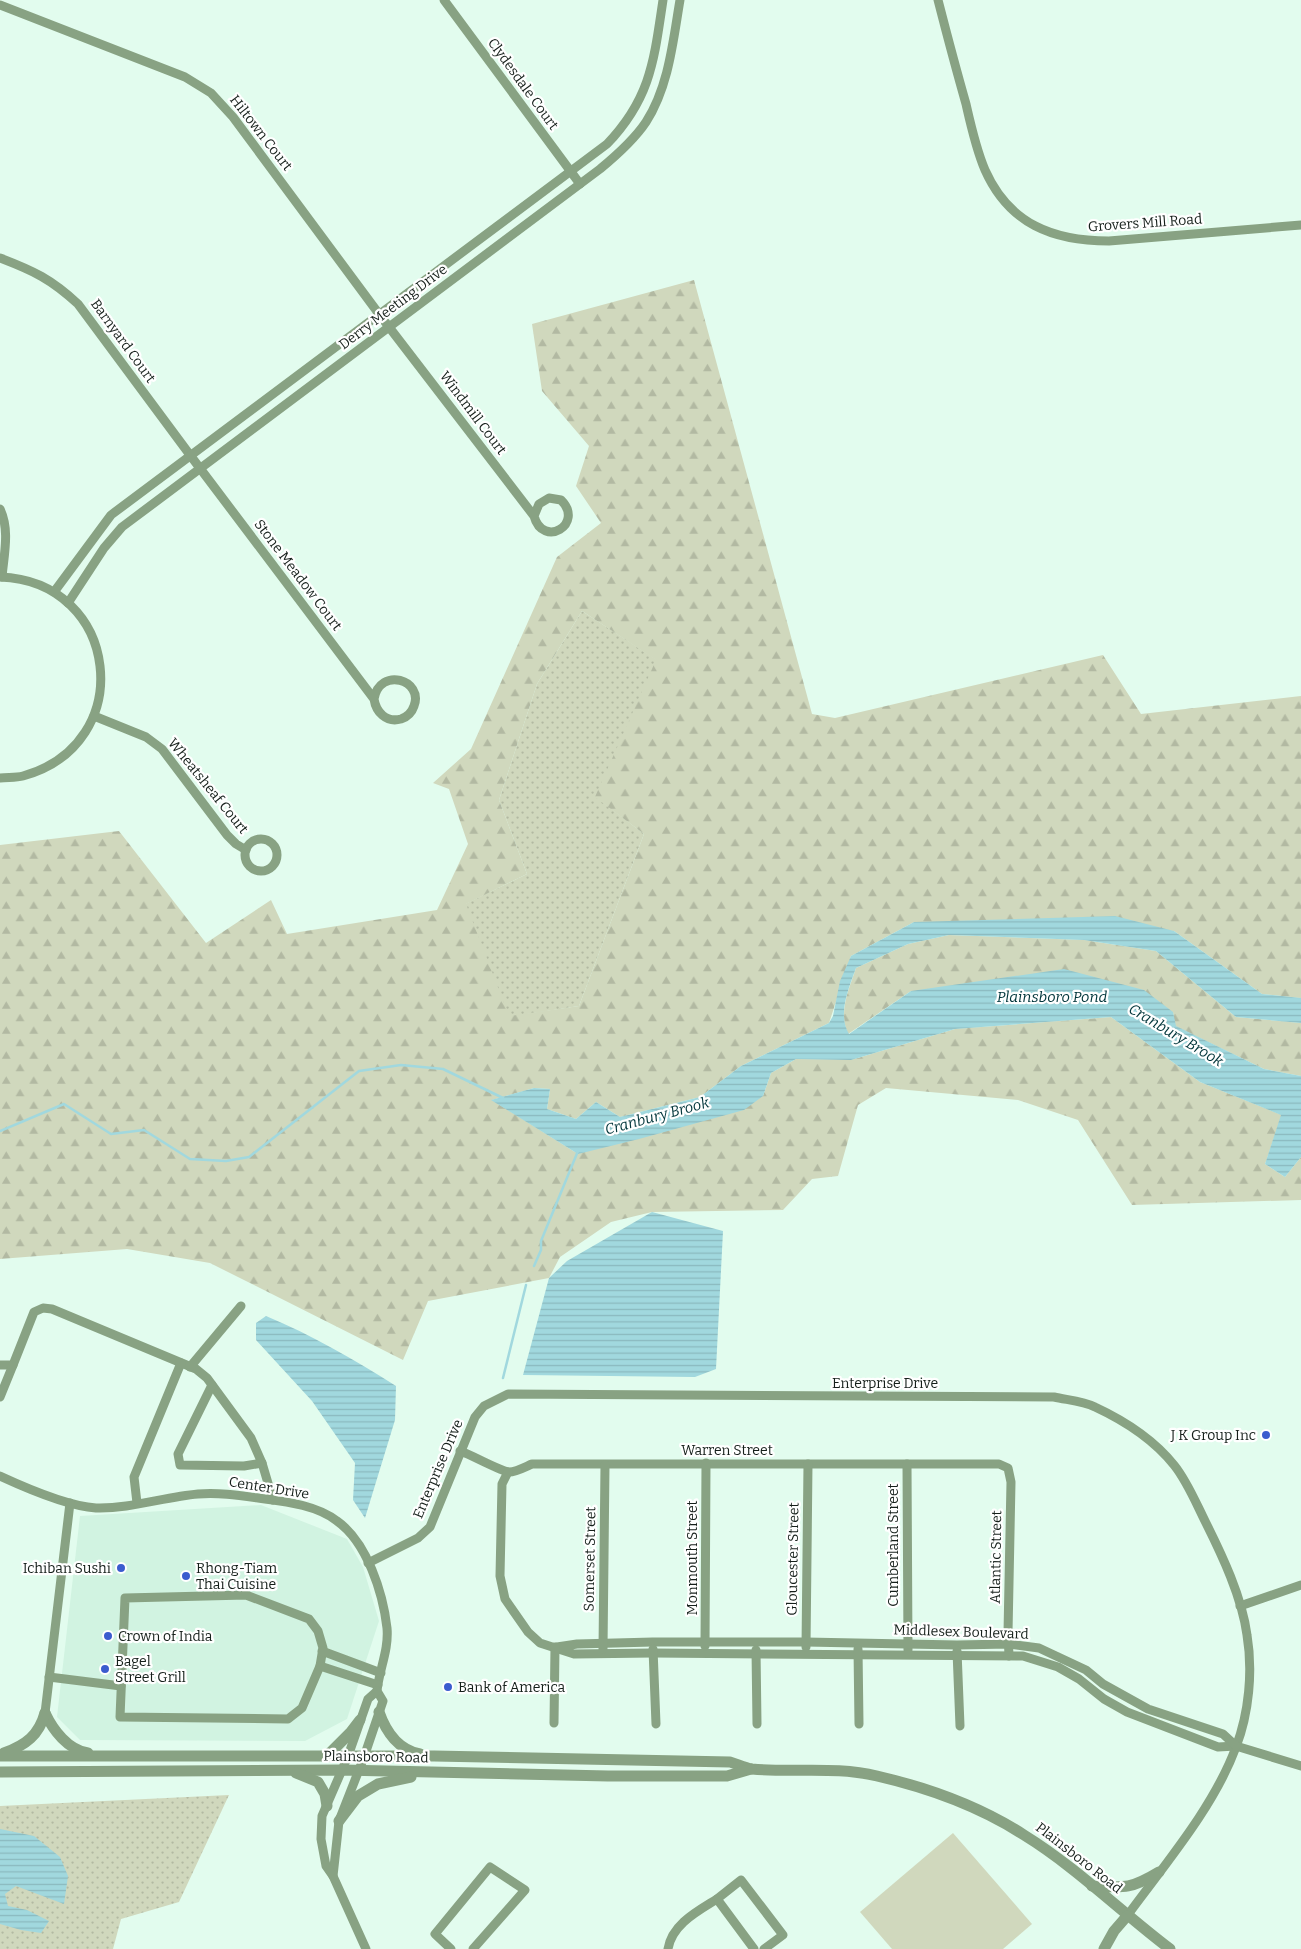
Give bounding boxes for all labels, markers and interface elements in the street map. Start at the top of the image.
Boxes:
street label: Clydesdale Court [484,35,562,133]
street label: Hiltown Court [226,92,296,174]
street label: Grovers Mill Road [1087,211,1203,235]
street label: Derry Meeting Drive [336,261,450,353]
street label: Barnyard Court [87,296,159,386]
street label: Windmill Court [436,368,510,458]
street label: Stone Meadow Court [251,516,345,634]
street label: Wheatsheaf Court [164,735,252,837]
water label: Plainsboro Pond [997,988,1108,1006]
water label: Cranbury Brook [1125,1000,1227,1071]
water label: Cranbury Brook [603,1093,712,1139]
street label: Enterprise Drive [832,1375,938,1392]
street label: Enterprise Drive [409,1417,467,1521]
place label: J K Group Inc [1170,1427,1256,1444]
marker: J K Group Inc [1260,1429,1272,1441]
street label: Warren Street [681,1442,773,1459]
street label: Center Drive [228,1473,310,1503]
street label: Cumberland Street [885,1483,902,1607]
street label: Monmouth Street [684,1500,701,1616]
street label: Gloucester Street [784,1502,802,1616]
street label: Somerset Street [581,1506,599,1612]
street label: Atlantic Street [987,1510,1005,1604]
place label: Ichiban Sushi [23,1560,111,1577]
place label: Rhong-Tiam Thai Cuisine [196,1560,278,1593]
marker: Ichiban Sushi [115,1562,127,1574]
marker: Rhong-Tiam Thai Cuisine [180,1570,192,1582]
street label: Middlesex Boulevard [893,1621,1029,1643]
place label: Crown of India [118,1628,213,1645]
marker: Crown of India [102,1630,114,1642]
place label: Bagel Street Grill [115,1653,186,1686]
marker: Bagel Street Grill [99,1663,111,1675]
place label: Bank of America [458,1679,565,1696]
marker: Bank of America [442,1681,454,1693]
street label: Plainsboro Road [323,1748,429,1766]
street label: Plainsboro Road [1032,1819,1126,1897]

